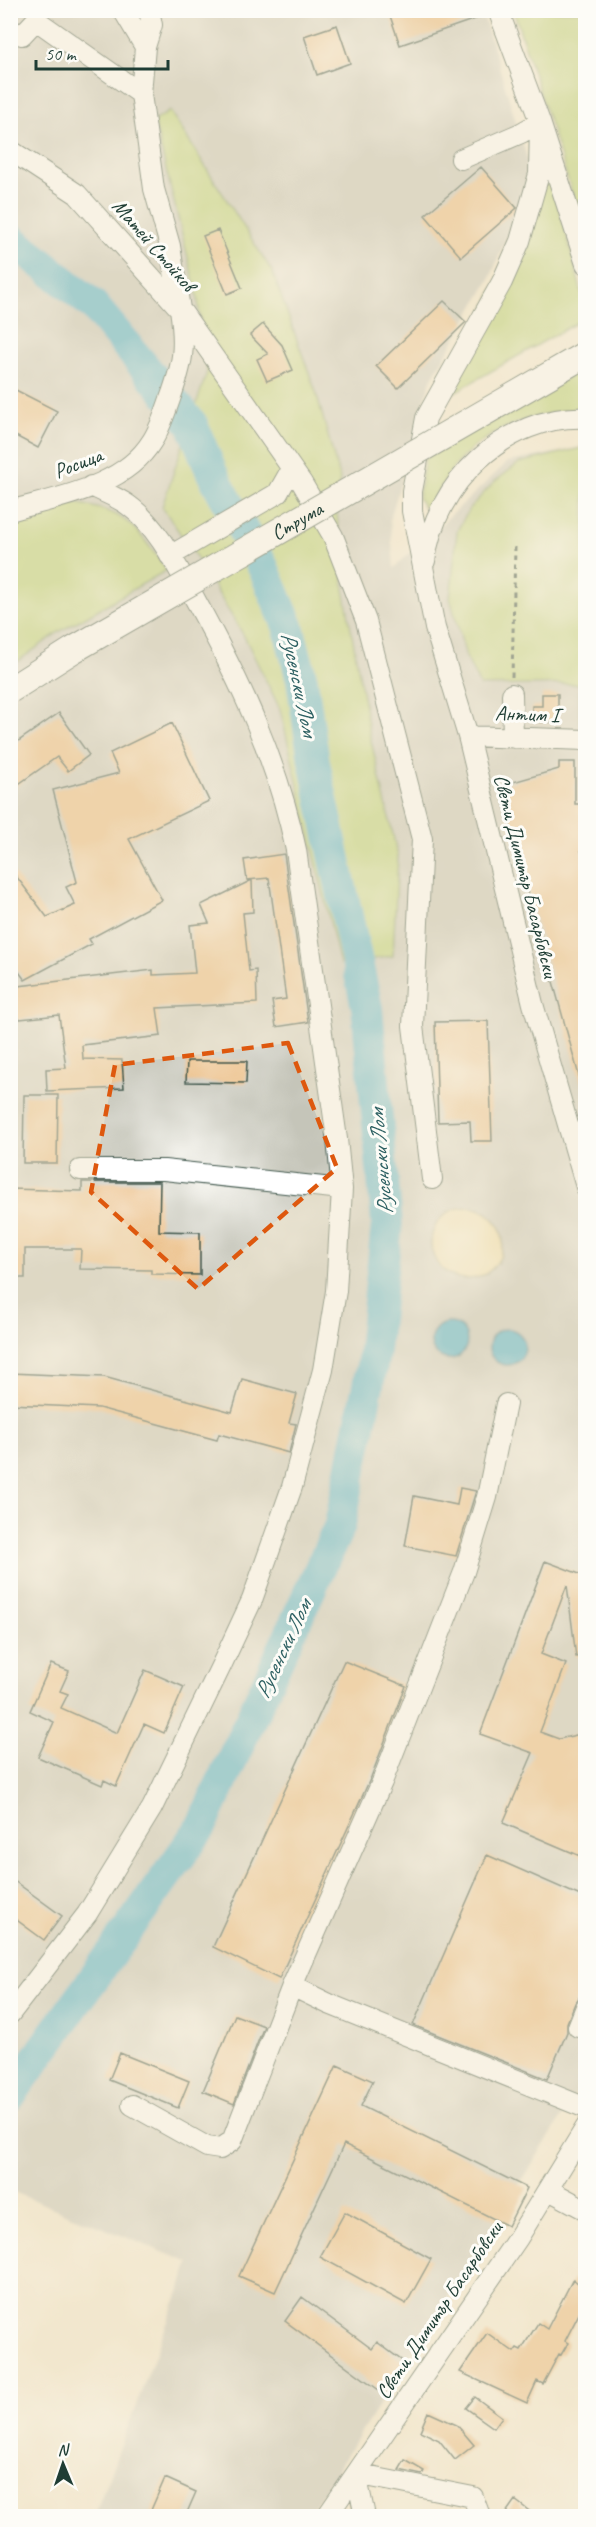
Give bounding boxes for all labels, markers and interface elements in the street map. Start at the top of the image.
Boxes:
scale bar [36,33,168,71]
text: 50 m [45,43,78,65]
street label: Матей Стойков [107,193,204,300]
street label: Росица [50,441,108,484]
street label: Струма [266,495,329,546]
water label: Русенски Лом [274,630,324,742]
street label: Антим I [494,700,564,728]
street label: Свети Димитър Басарбовски [488,772,564,982]
water label: Русенски Лом [362,1104,400,1216]
water label: Русенски Лом [248,1592,320,1703]
street label: Свети Димитър Басарбовски [370,2215,509,2404]
north arrow [33,2434,93,2494]
text: N [57,2440,71,2460]

